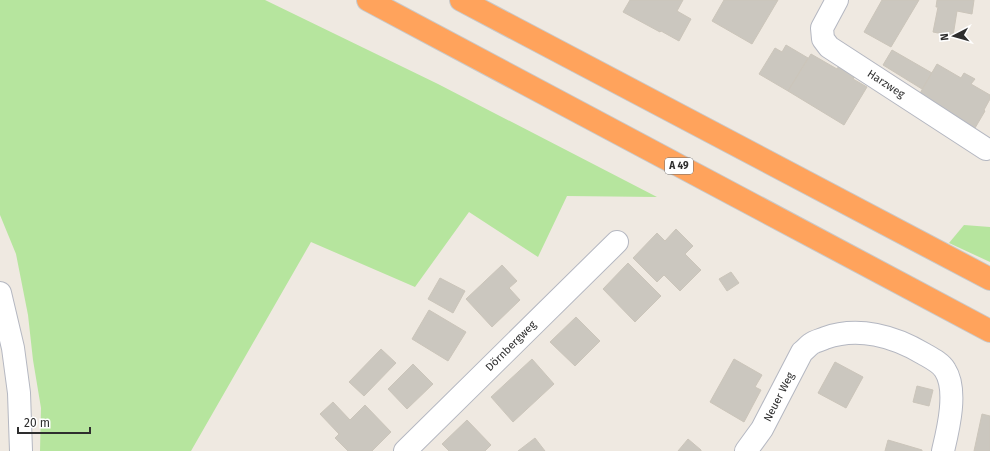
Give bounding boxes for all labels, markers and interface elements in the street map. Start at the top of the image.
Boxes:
north arrow [934,16,974,56]
text: N [938,33,951,41]
street label: Harzweg [865,67,907,101]
road number: A 49 [665,158,693,174]
street label: Dörnbergweg [483,318,539,374]
street label: Neuer Weg [761,370,797,424]
scale bar [18,409,90,435]
text: 20 m [24,416,50,430]

